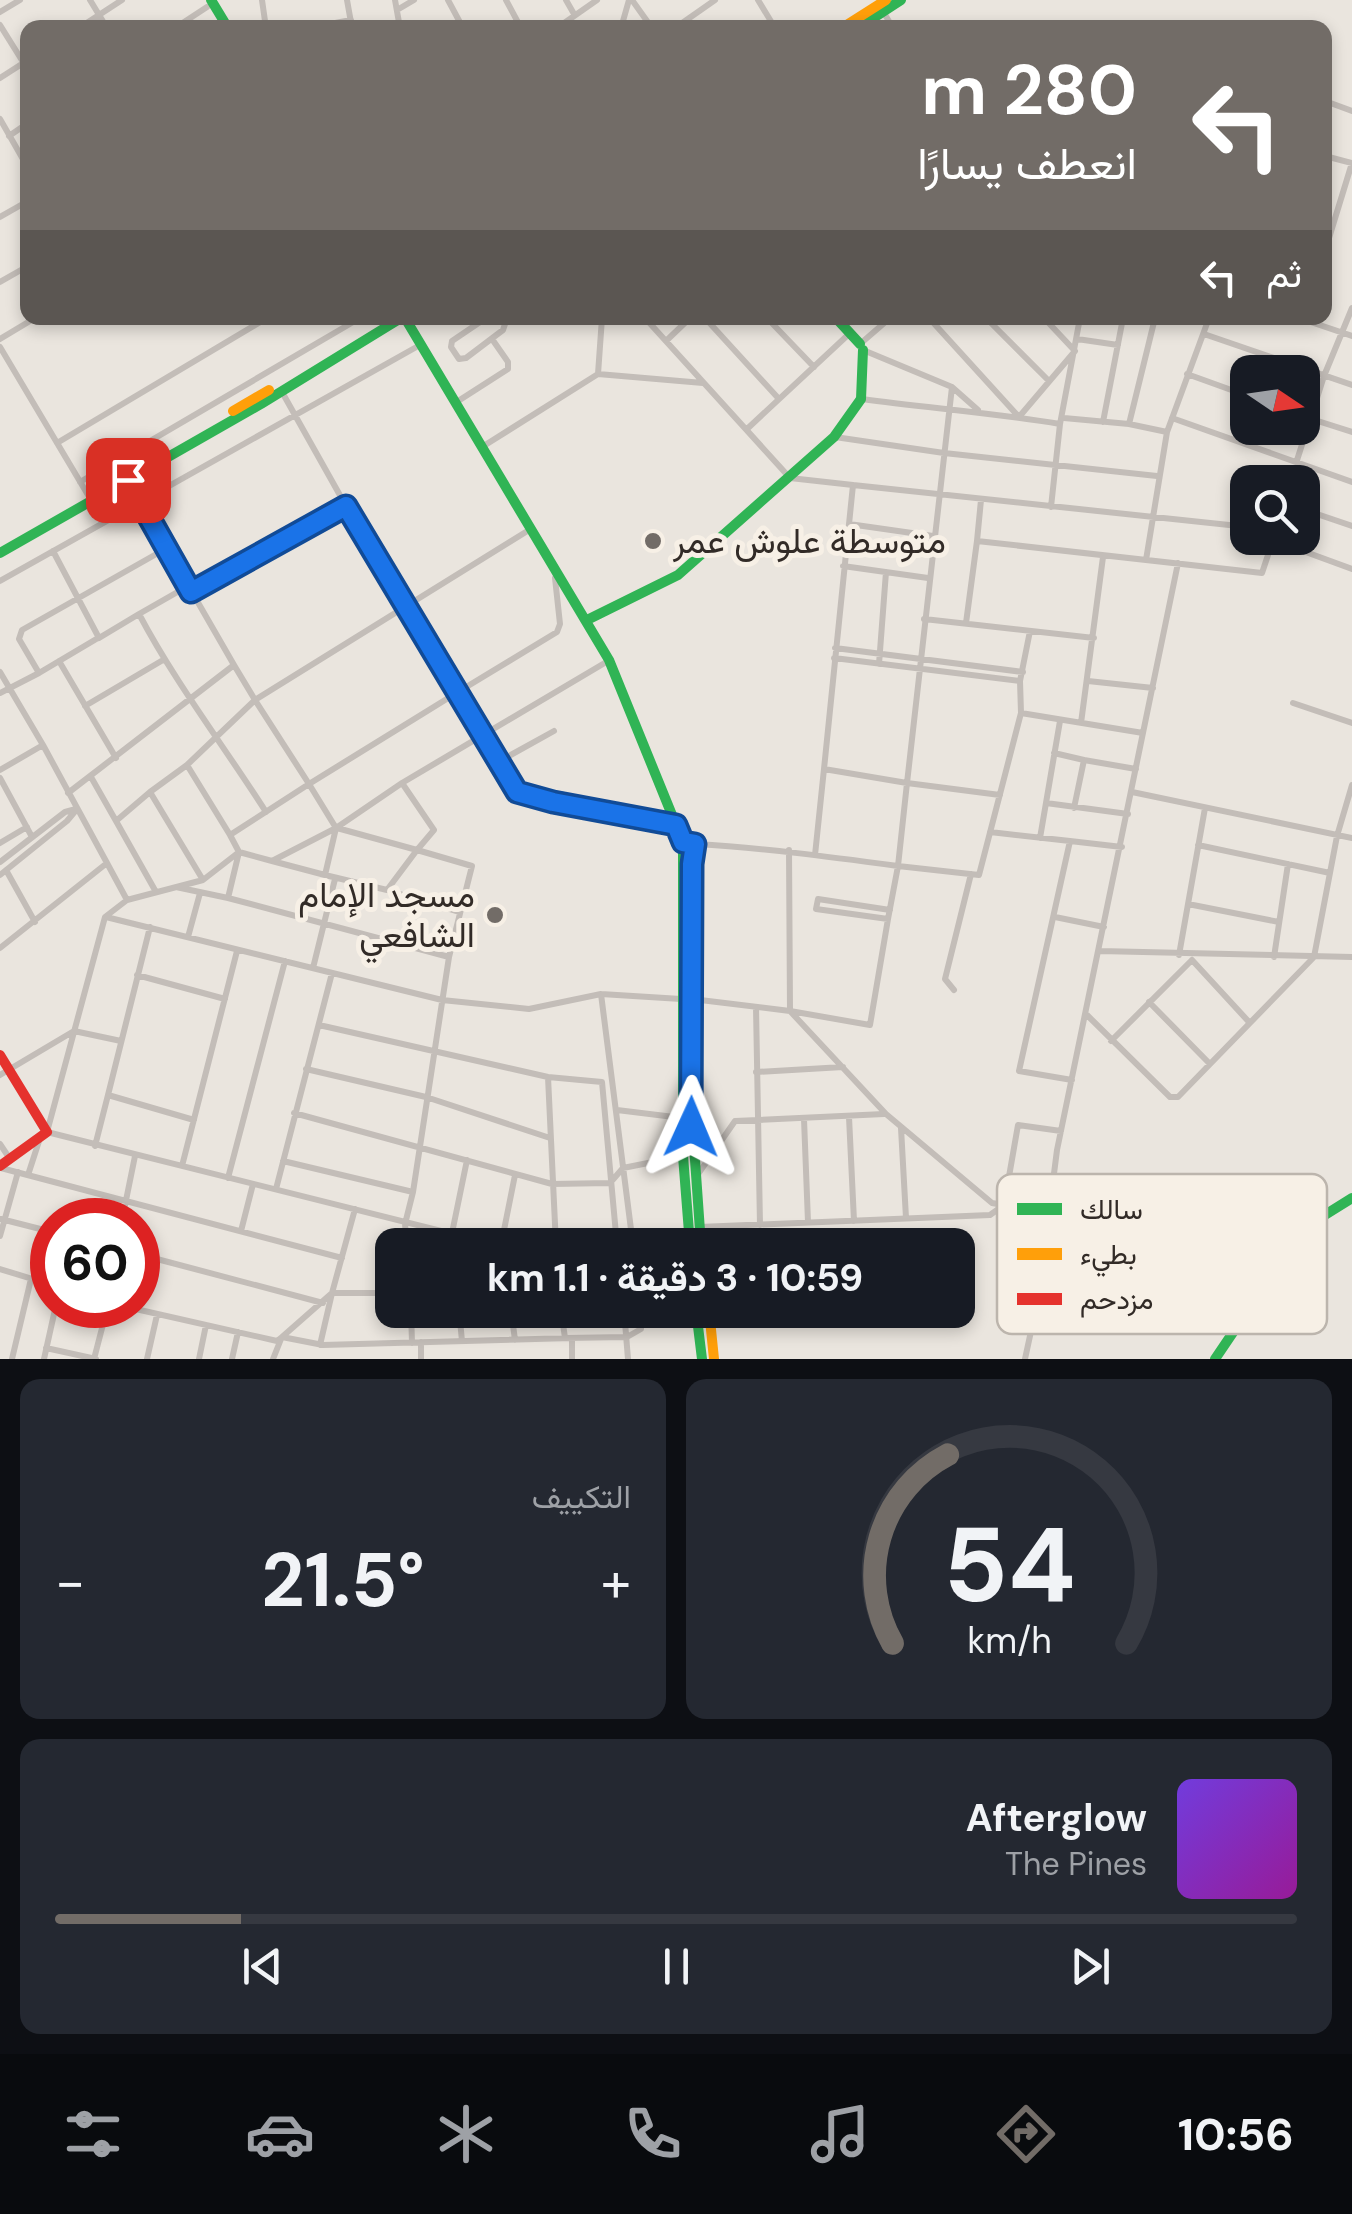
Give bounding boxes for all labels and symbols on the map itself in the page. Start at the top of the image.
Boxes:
north arrow [1230,355,1320,445]
pin [86,438,171,523]
place label: متوسطة علوش عمر [672,518,946,564]
marker: متوسطة علوش عمر [642,530,664,552]
place label: مسجد الإمام الشافعي [298,872,475,964]
marker: مسجد الإمام الشافعي [484,904,506,926]
position arrow [639,1075,743,1179]
legend [997,1174,1327,1334]
text: سالك [1080,1191,1143,1228]
speed limit sign: 60 [30,1198,160,1328]
text: بطيء [1080,1236,1137,1277]
text: مزدحم [1080,1281,1153,1318]

